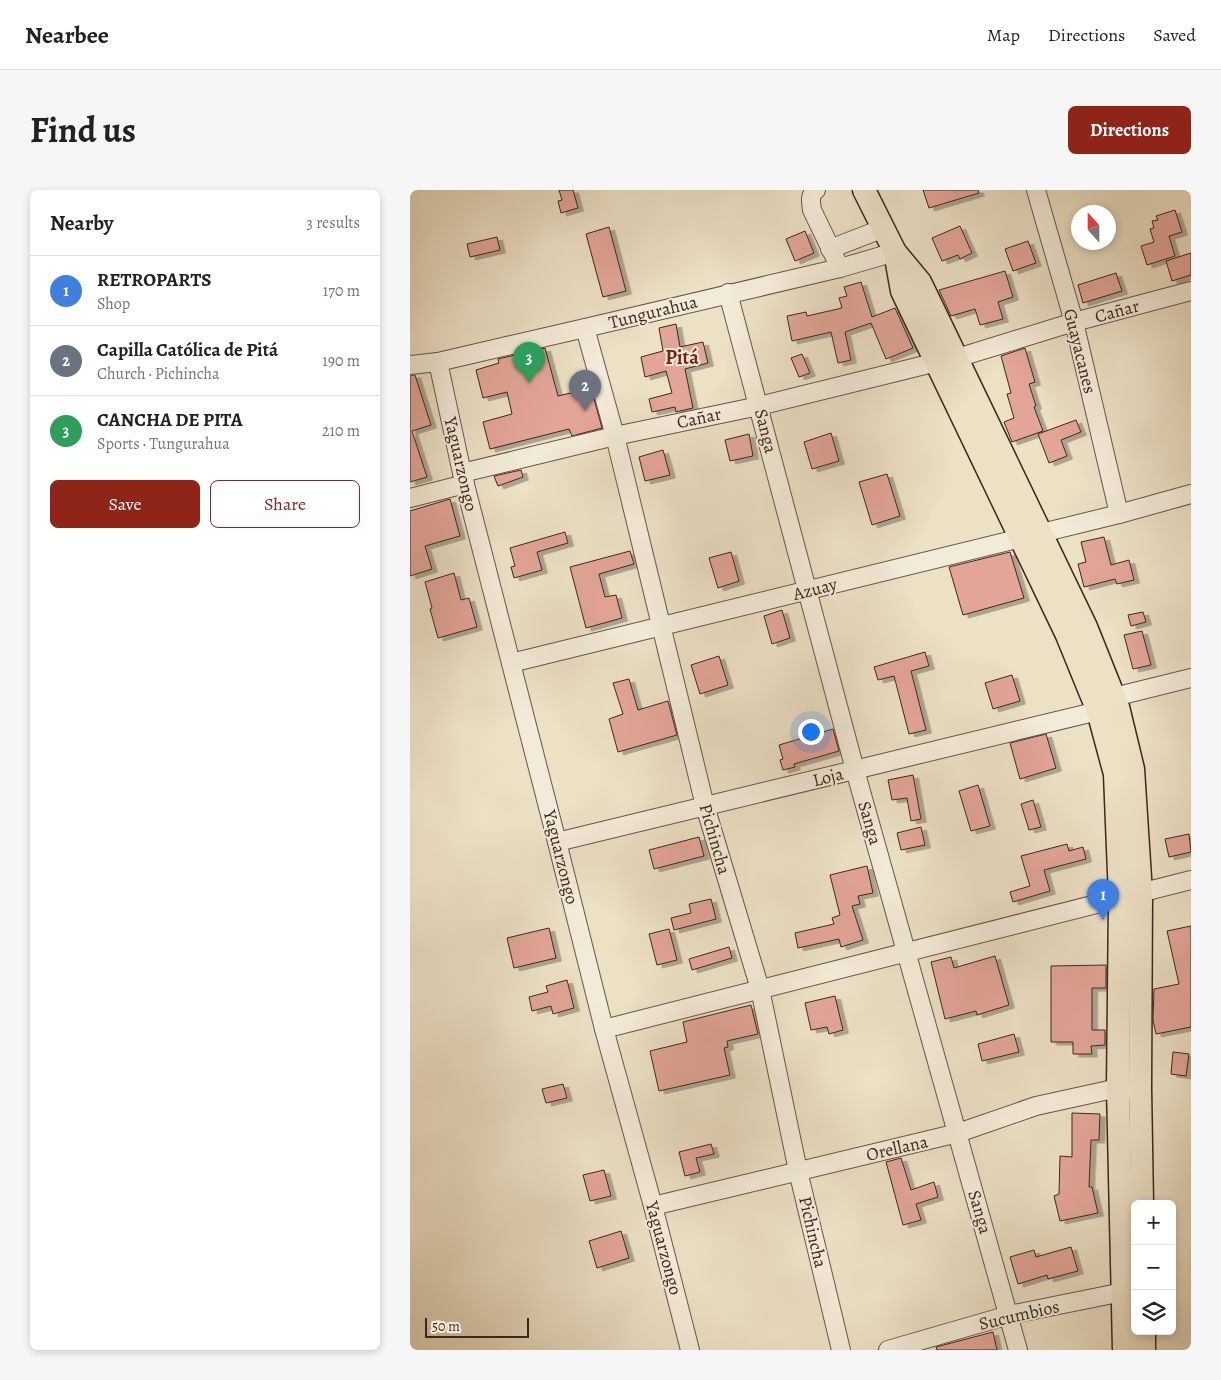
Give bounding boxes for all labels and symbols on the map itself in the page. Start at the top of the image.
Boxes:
north arrow [1071,205,1116,250]
street label: Tungurahua [606,289,700,335]
street label: Cañar [1092,294,1142,328]
street label: Guayacanes [1058,306,1102,396]
pin: 3 [513,342,545,383]
district label: Pitá [665,344,699,371]
pin: 2 [569,370,601,411]
street label: Cañar [674,402,724,434]
street label: Sanga [749,406,783,456]
street label: Yaguarzongo [438,413,484,514]
street label: Azuay [789,572,840,606]
your location [798,719,824,745]
street label: Loja [810,761,847,792]
street label: Sanga [852,798,888,848]
street label: Pichincha [693,801,737,878]
street label: Yaguarzongo [537,806,584,907]
pin: 1 [1087,879,1119,920]
street label: Orellana [864,1129,931,1167]
street label: Sanga [962,1187,998,1237]
street label: Pichincha [793,1194,833,1271]
street label: Yaguarzongo [640,1198,688,1298]
street label: Sucumbios [976,1294,1062,1336]
scale bar [425,1315,529,1338]

